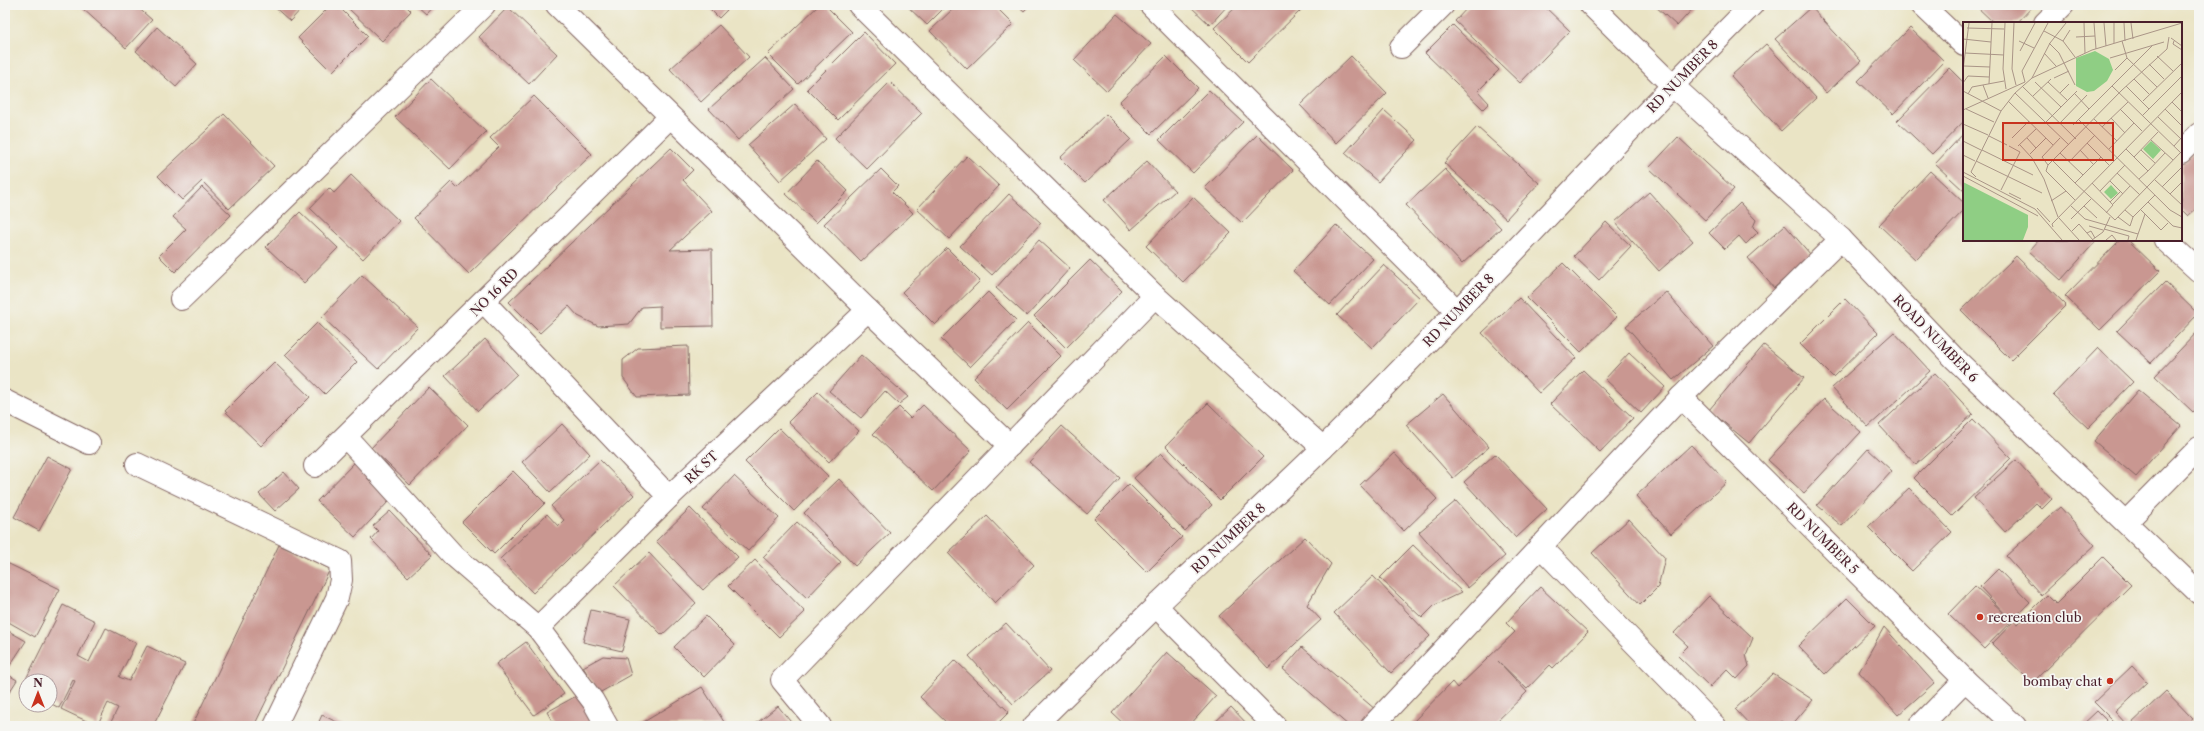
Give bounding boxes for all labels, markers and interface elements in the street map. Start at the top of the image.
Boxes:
inset map [1963,22,2182,241]
street label: RD NUMBER 8 [1643,36,1721,116]
street label: NO 16 RD [467,265,521,319]
street label: RD NUMBER 8 [1419,270,1497,350]
street label: ROAD NUMBER 6 [1890,291,1982,385]
street label: RK ST [681,447,721,487]
street label: RD NUMBER 5 [1784,499,1862,577]
street label: RD NUMBER 8 [1188,500,1268,576]
place label: recreation club [1988,609,2082,625]
marker: recreation club [1975,612,1985,622]
north arrow [18,673,58,713]
place label: bombay chat [2023,673,2102,689]
text: N [33,676,43,690]
marker: bombay chat [2105,676,2115,686]

